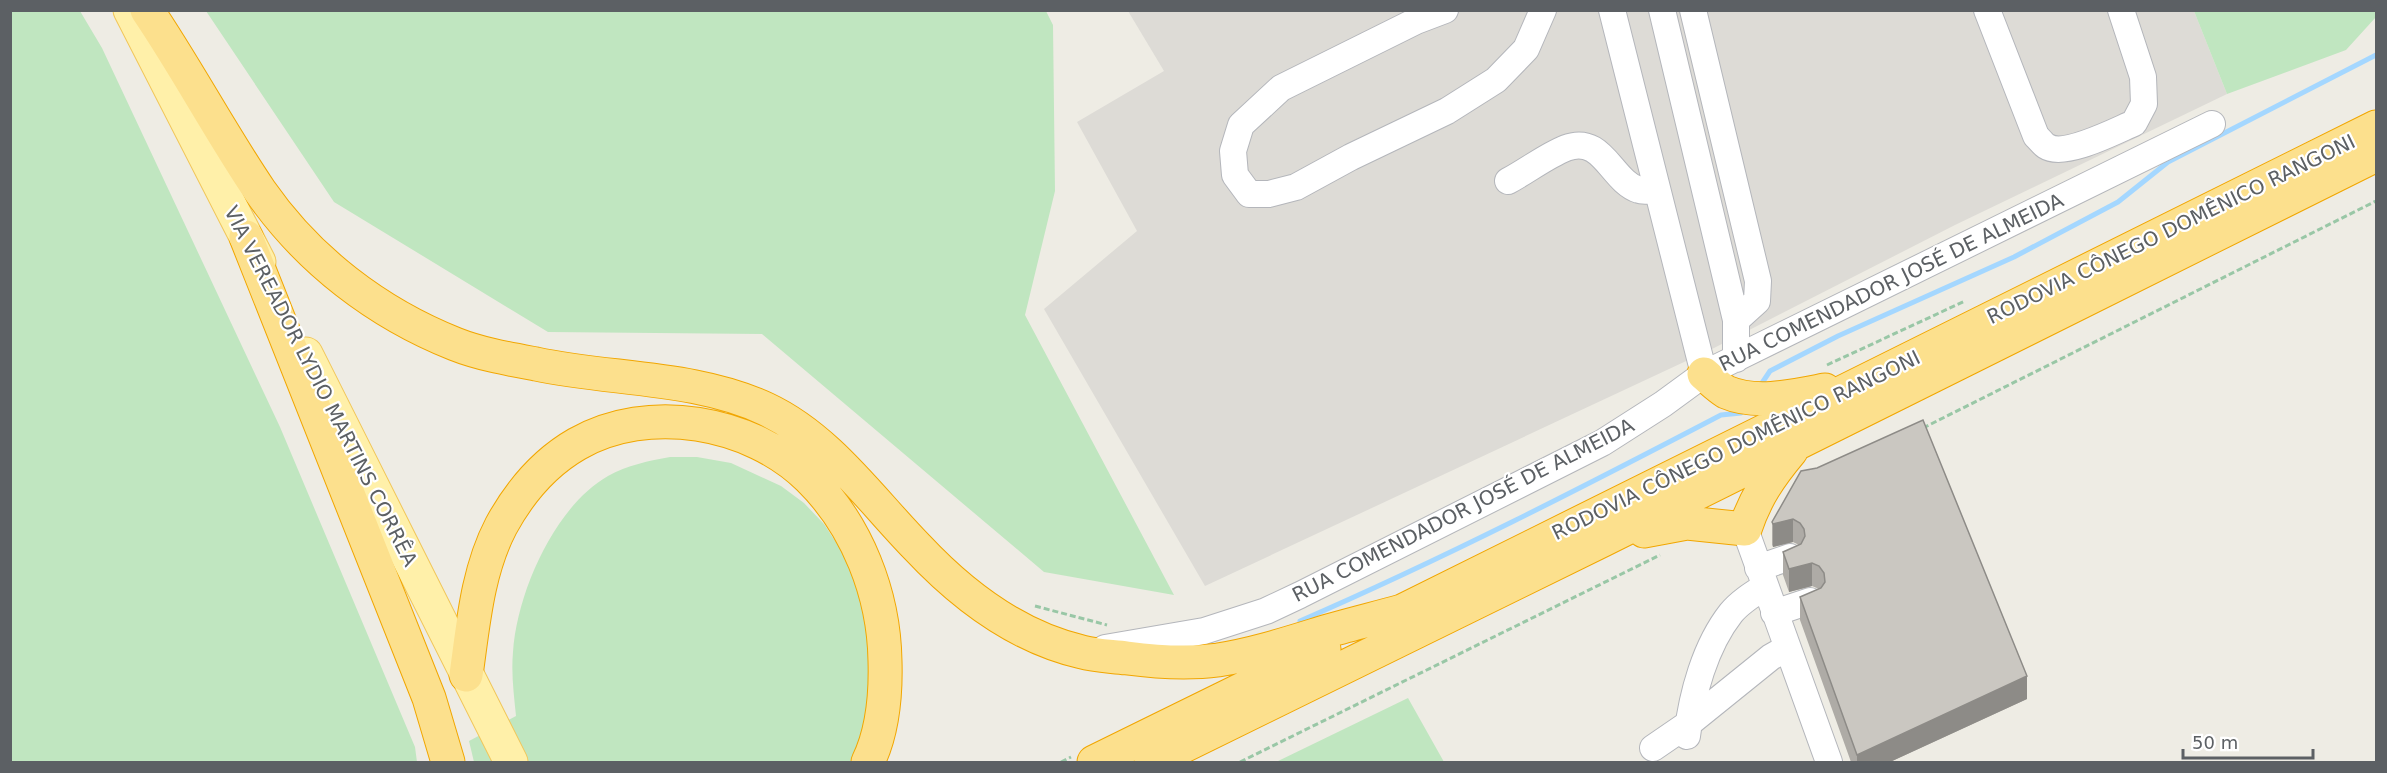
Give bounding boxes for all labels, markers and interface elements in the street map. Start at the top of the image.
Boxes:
street label: RODOVIA CÔNEGO DOMÊNICO RANGONI [1983,129,2359,329]
street label: RUA COMENDADOR JOSÉ DE ALMEIDA [1715,188,2067,376]
street label: VIA VEREADOR LYDIO MARTINS CORRÊA [219,202,423,570]
street label: RODOVIA CÔNEGO DOMÊNICO RANGONI [1548,345,1924,545]
street label: RUA COMENDADOR JOSÉ DE ALMEIDA [1288,413,1638,607]
scale bar [2183,722,2314,760]
text: 50 m [2192,732,2238,753]

